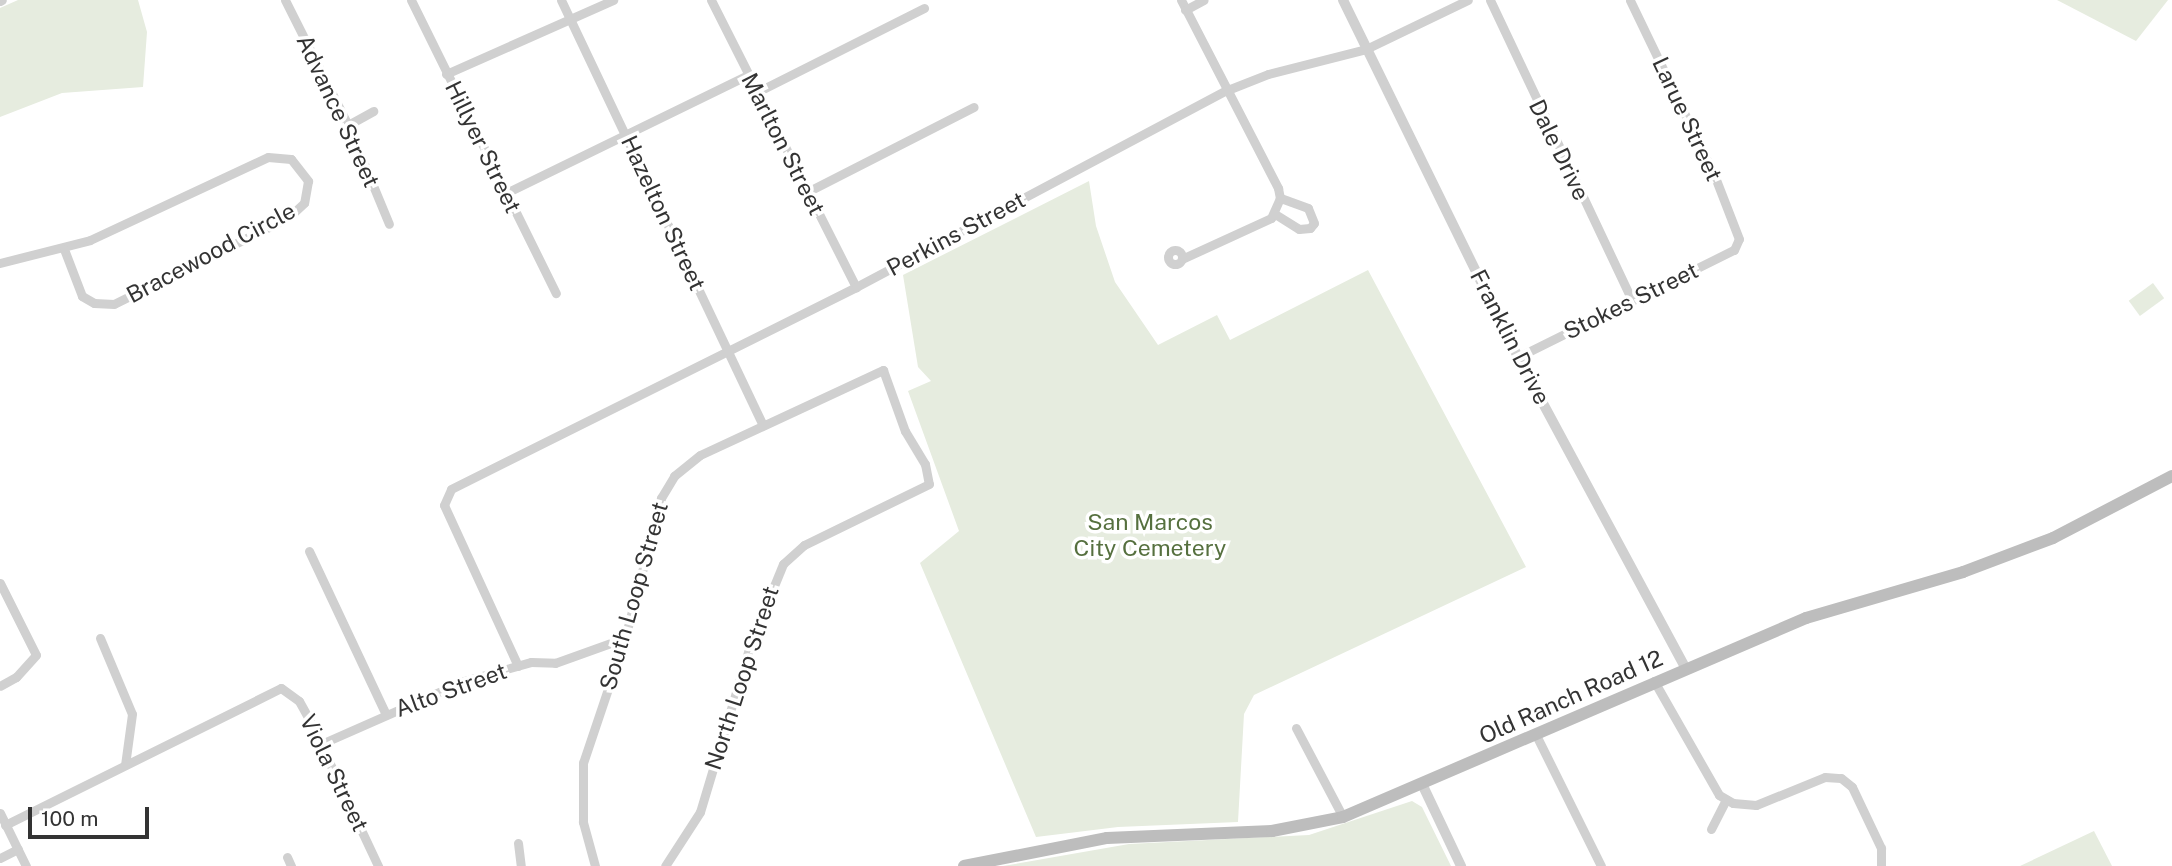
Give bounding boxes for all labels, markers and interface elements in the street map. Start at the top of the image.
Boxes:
street label: Advance Street [291,30,385,192]
street label: Larue Street [1646,53,1728,185]
street label: Marlton Street [735,68,831,220]
street label: Hillyer Street [439,76,527,218]
street label: Dale Drive [1523,95,1595,205]
street label: Hazelton Street [615,131,711,295]
street label: Perkins Street [882,186,1030,282]
street label: Bracewood Circle [122,197,300,309]
street label: Stokes Street [1559,257,1703,345]
street label: Franklin Drive [1464,265,1556,409]
street label: South Loop Street [594,499,674,693]
park label: San Marcos City Cemetery [1074,508,1226,562]
street label: North Loop Street [699,582,785,774]
street label: Old Ranch Road 12 [1475,644,1667,750]
street label: Alto Street [391,657,511,723]
street label: Viola Street [294,710,374,836]
scale bar [32,792,152,836]
text: 100 m [41,806,98,831]

